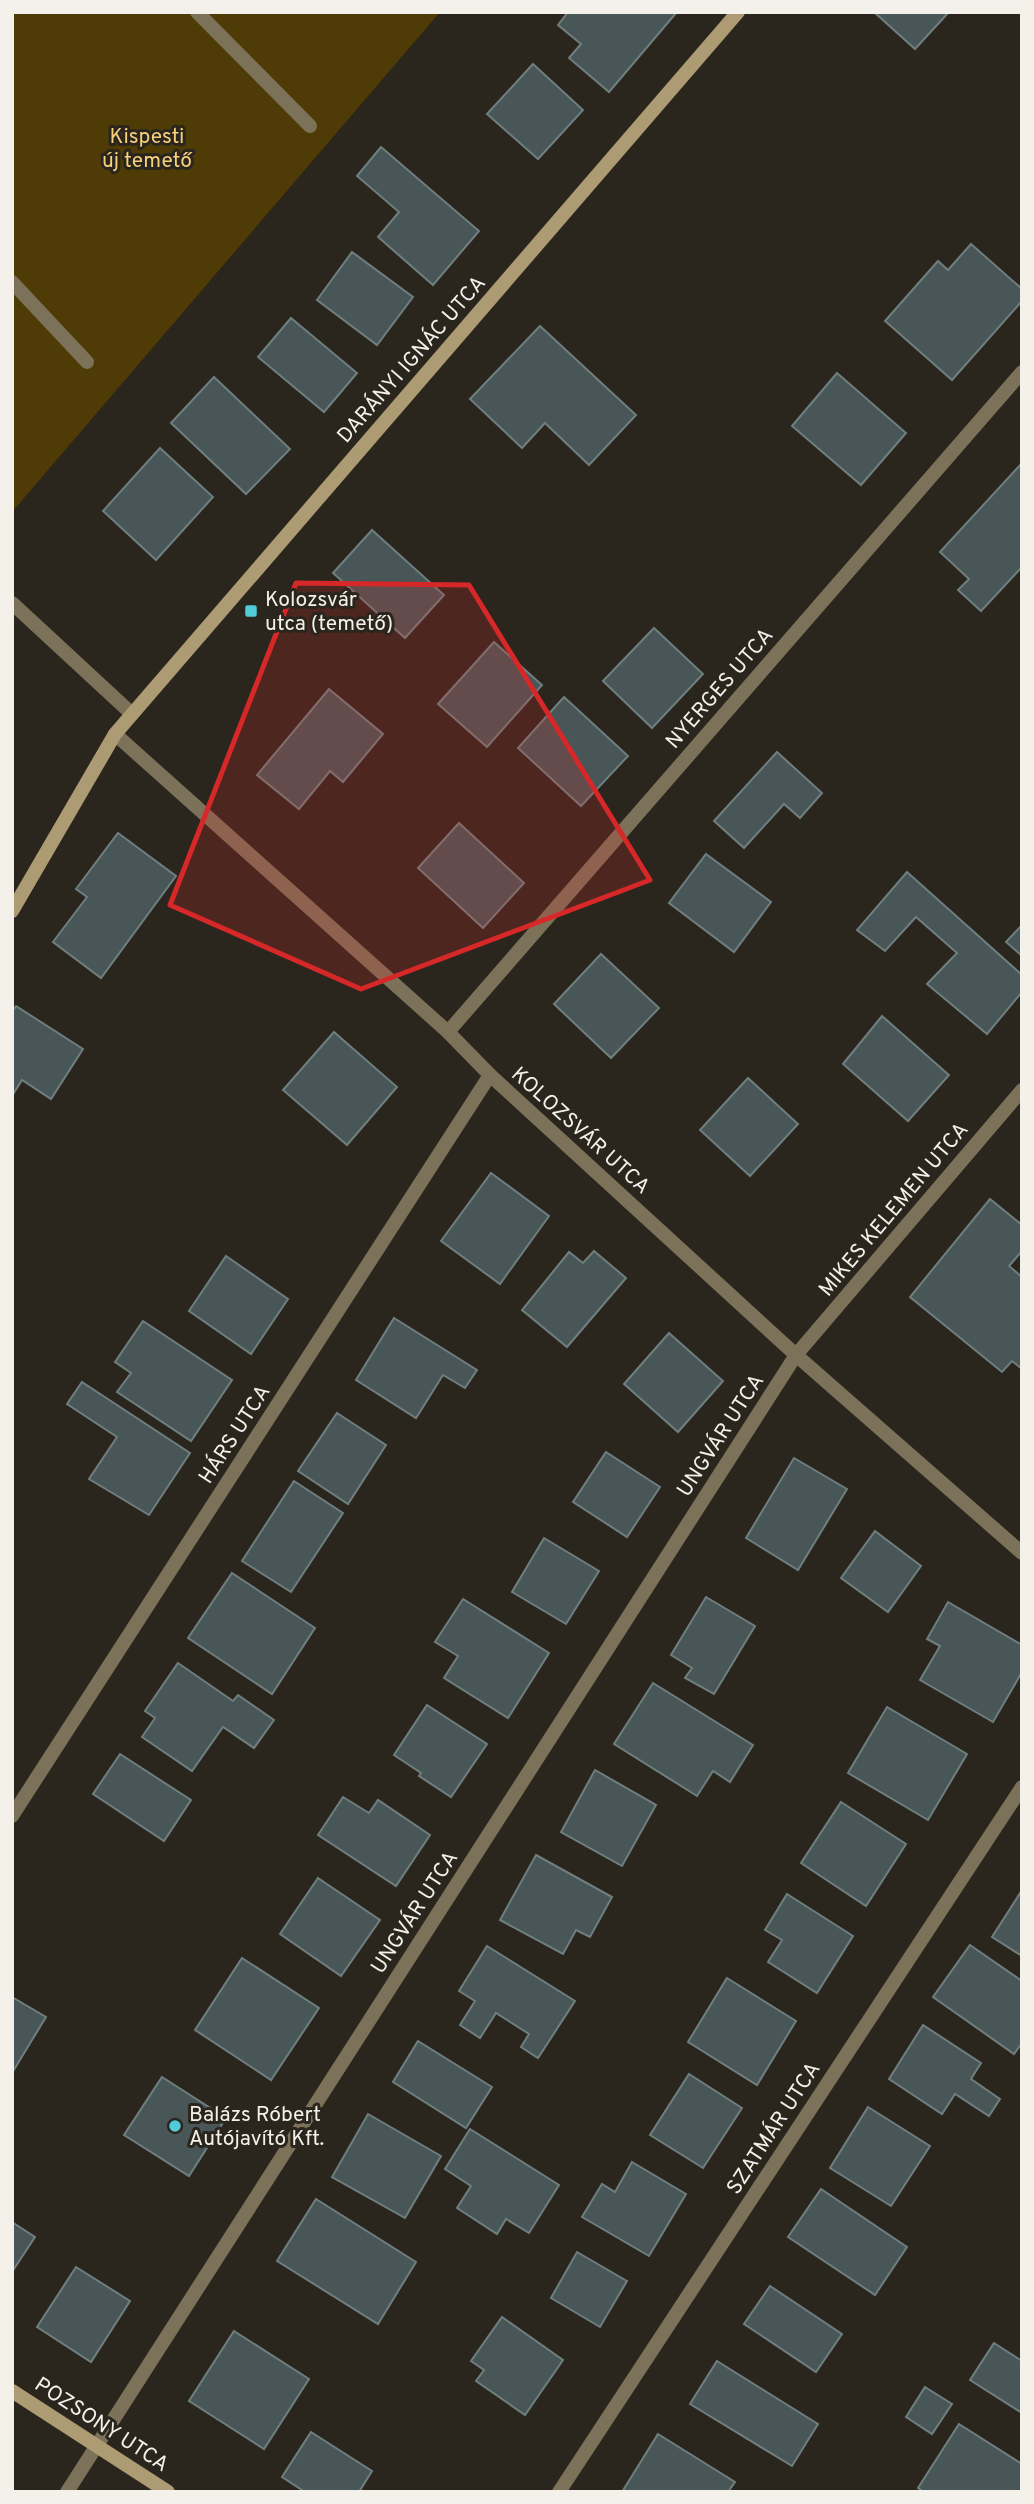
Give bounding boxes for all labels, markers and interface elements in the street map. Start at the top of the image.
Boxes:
park label: Kispesti új temető [102,124,193,175]
street label: DARÁNYI IGNÁC UTCA [331,270,492,449]
place label: Kolozsvár utca (temető) [265,587,393,638]
marker: Kolozsvár utca (temető) [243,603,259,619]
street label: NYERGES UTCA [660,623,780,755]
street label: KOLOZSVÁR UTCA [505,1061,656,1201]
street label: MIKES KELEMEN UTCA [813,1117,975,1303]
street label: UNGVÁR UTCA [671,1369,771,1502]
street label: HÁRS UTCA [192,1380,277,1489]
street label: UNGVÁR UTCA [365,1846,465,1979]
street label: SZATMÁR UTCA [721,2057,827,2200]
place label: Balázs Róbert Autójavító Kft. [189,2102,324,2153]
marker: Balázs Róbert Autójavító Kft. [167,2118,183,2134]
street label: POZSONY UTCA [29,2372,173,2479]

